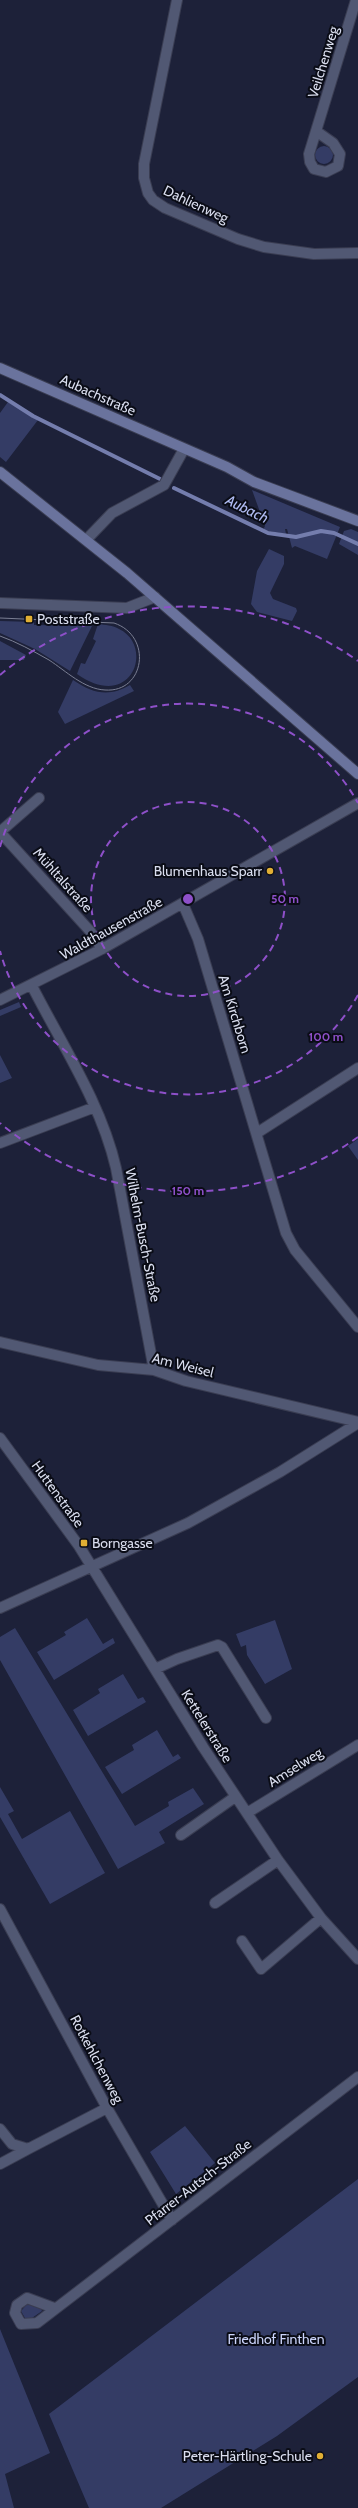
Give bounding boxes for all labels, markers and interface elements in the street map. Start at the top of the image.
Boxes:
street label: Veilchenweg [304,23,343,100]
street label: Dahlienweg [161,181,232,227]
street label: Aubachstraße [57,370,139,420]
water label: Aubach [222,491,271,527]
place label: Poststraße [37,610,100,628]
marker: Poststraße [24,614,34,624]
street label: Mühltalstraße [29,844,97,916]
place label: Blumenhaus Sparr [154,862,263,880]
marker: Blumenhaus Sparr [265,866,275,876]
text: 50 m [271,891,299,906]
street label: Waldthausenstraße [57,892,165,964]
centre of rings [181,892,195,906]
street label: Am Kirchborn [215,973,256,1056]
text: 100 m [309,1029,343,1044]
street label: Wilhelm-Busch-Straße [121,1167,165,1303]
text: 150 m [172,1183,204,1198]
street label: Am Weisel [150,1349,216,1382]
street label: Huttenstraße [28,1457,88,1531]
place label: Borngasse [92,1534,153,1552]
marker: Borngasse [79,1538,89,1548]
street label: Kettelerstraße [177,1686,237,1766]
street label: Amselweg [264,1743,327,1791]
street label: Rotkehlchenweg [66,2012,128,2107]
street label: Pfarrer-Autsch-Straße [141,2135,255,2229]
park label: Friedhof Finthen [227,2330,325,2348]
place label: Peter-Härtling-Schule [183,2447,312,2465]
marker: Peter-Härtling-Schule [315,2451,325,2461]

